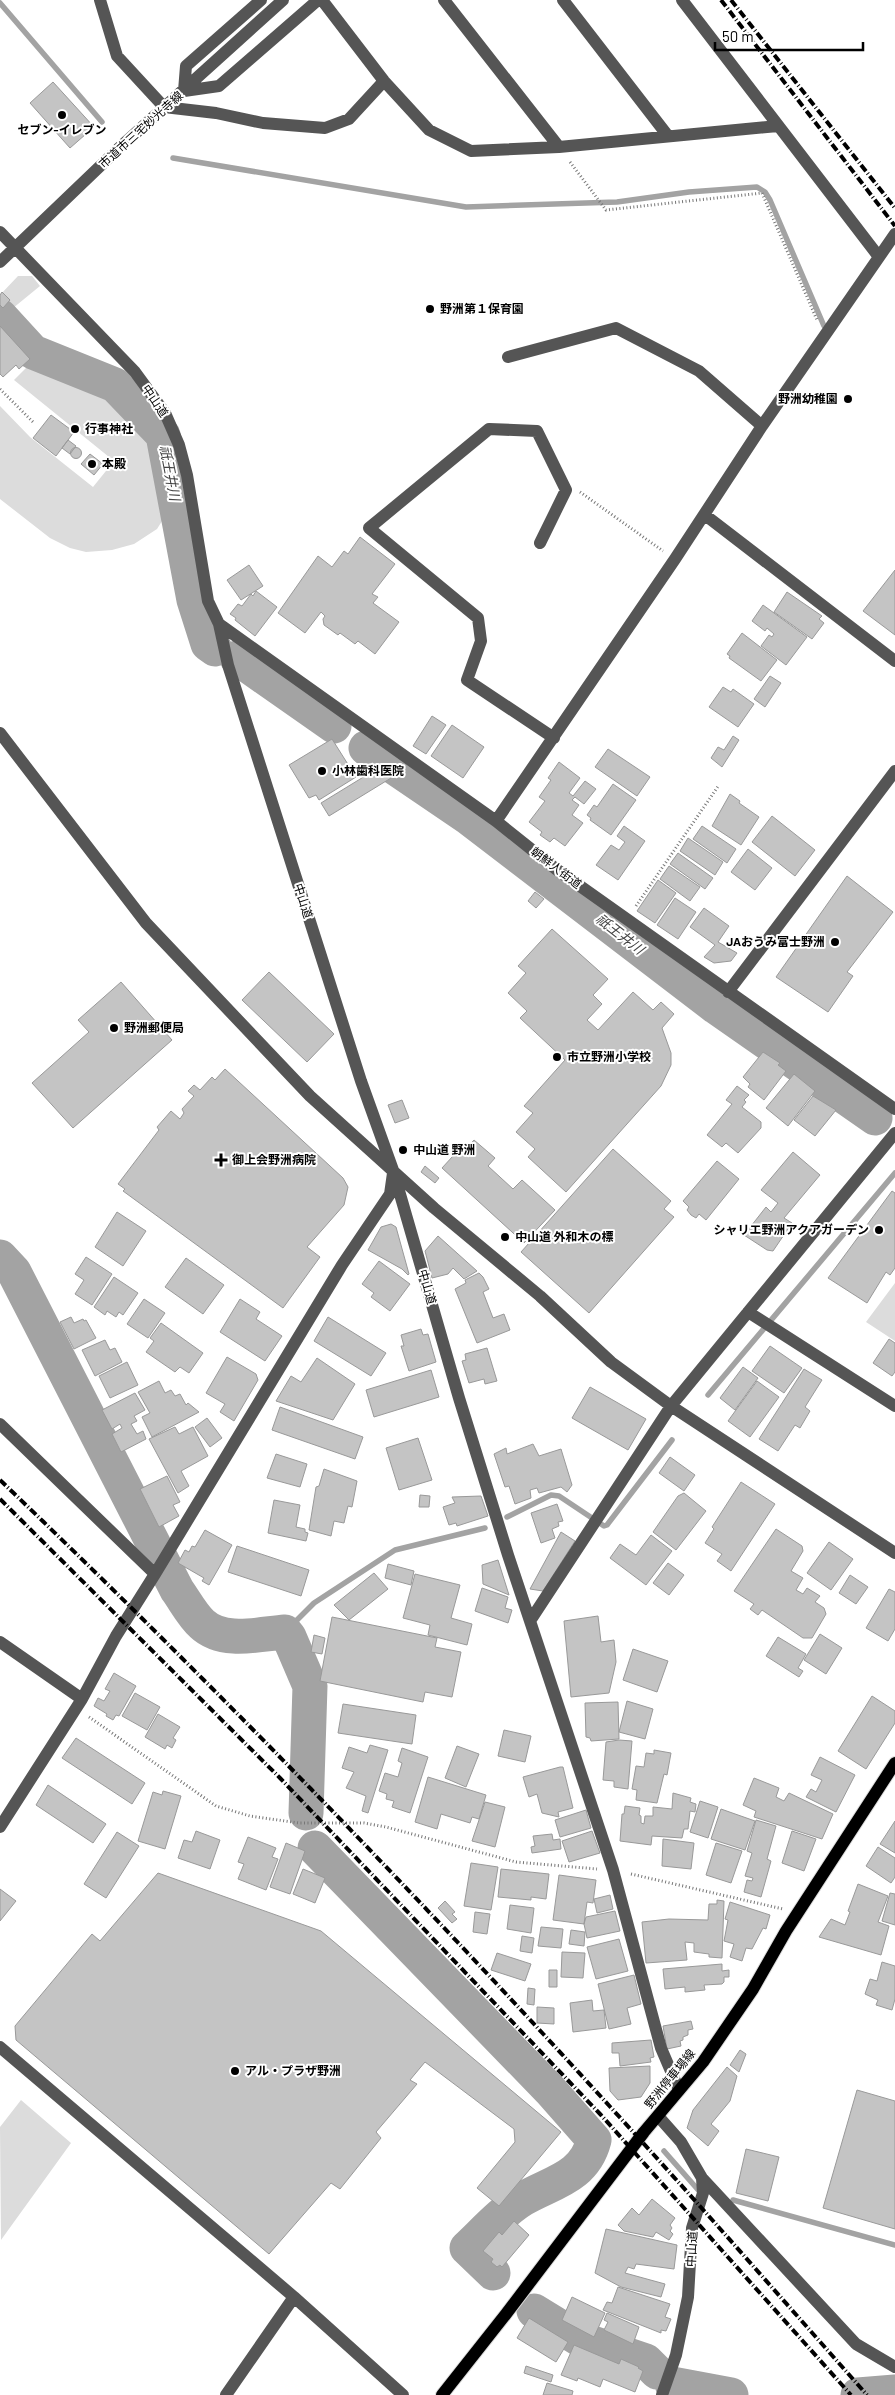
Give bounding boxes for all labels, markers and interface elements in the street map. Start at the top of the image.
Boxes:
scale bar [715,20,862,52]
text: 50 m [722,27,754,45]
street label: 市道市三宅妙光寺線 [96,88,185,171]
marker: セブン-イレブン [56,109,68,121]
place label: セブン-イレブン [18,122,106,136]
place label: 野洲第１保育園 [440,301,524,315]
marker: 野洲第１保育園 [424,303,436,315]
street label: 中山道 [140,382,172,419]
place label: 野洲幼稚園 [778,391,838,405]
marker: 野洲幼稚園 [842,393,854,405]
place label: 行事神社 [85,421,133,435]
marker: 行事神社 [69,423,81,435]
water label: 祇王井川 [157,444,185,504]
place label: 本殿 [102,456,126,470]
marker: 本殿 [86,458,98,470]
place label: 小林歯科医院 [332,763,404,777]
marker: 小林歯科医院 [316,765,328,777]
street label: 朝鮮人街道 [528,844,585,891]
street label: 中山道 [292,881,316,920]
water label: 祇王井川 [593,910,649,959]
place label: JAおうみ富士野洲 [726,934,825,948]
marker: JAおうみ富士野洲 [829,936,841,948]
place label: 野洲郵便局 [124,1020,184,1034]
marker: 野洲郵便局 [108,1022,120,1034]
place label: 市立野洲小学校 [567,1049,651,1063]
marker: 市立野洲小学校 [551,1051,563,1063]
place label: 中山道 野洲 [413,1142,475,1156]
marker: 中山道 野洲 [397,1144,409,1156]
place label: 御上会野洲病院 [232,1152,316,1166]
marker: 御上会野洲病院 [214,1153,228,1167]
place label: シャリエ野洲アクアガーデン [714,1222,869,1236]
marker: シャリエ野洲アクアガーデン [873,1224,885,1236]
place label: 中山道 外和木の標 [515,1229,613,1243]
marker: 中山道 外和木の標 [499,1231,511,1243]
street label: 中山道 [416,1267,440,1306]
street label: 野洲停車場線 [641,2046,697,2111]
place label: アル・プラザ野洲 [245,2063,341,2077]
marker: アル・プラザ野洲 [229,2065,241,2077]
street label: 中山道 [683,2231,699,2267]

